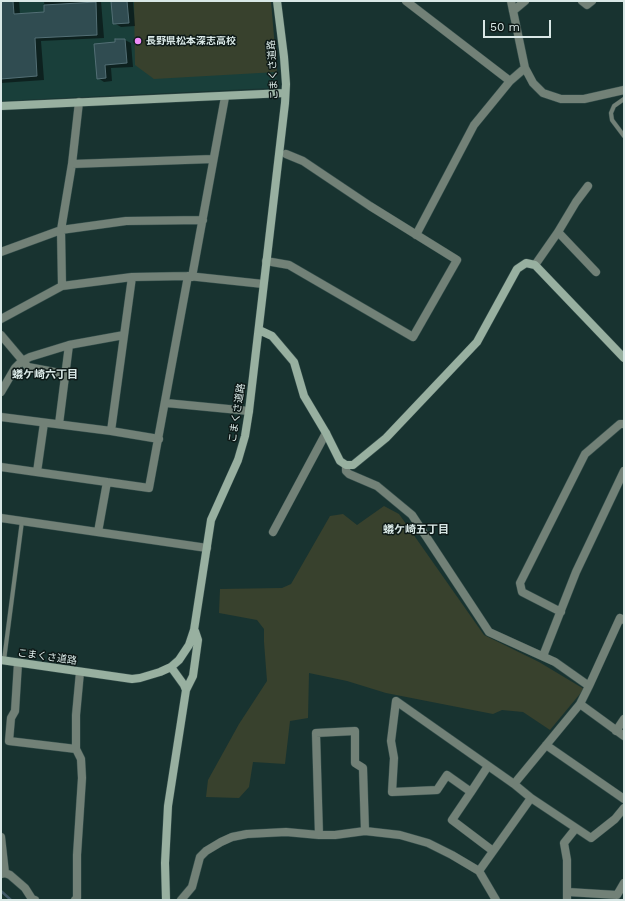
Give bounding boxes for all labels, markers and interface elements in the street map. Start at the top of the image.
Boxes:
scale bar [485,12,553,38]
text: 50 m [490,20,520,34]
place label: 長野県松本深志高校 [146,35,236,47]
marker: 長野県松本深志高校 [133,36,143,46]
street label: こまくさ道路 [265,40,281,100]
district label: 蟻ケ崎六丁目 [12,368,78,382]
street label: こまくさ道路 [226,382,248,444]
district label: 蟻ケ崎五丁目 [383,523,449,537]
street label: こまくさ道路 [16,647,78,667]

